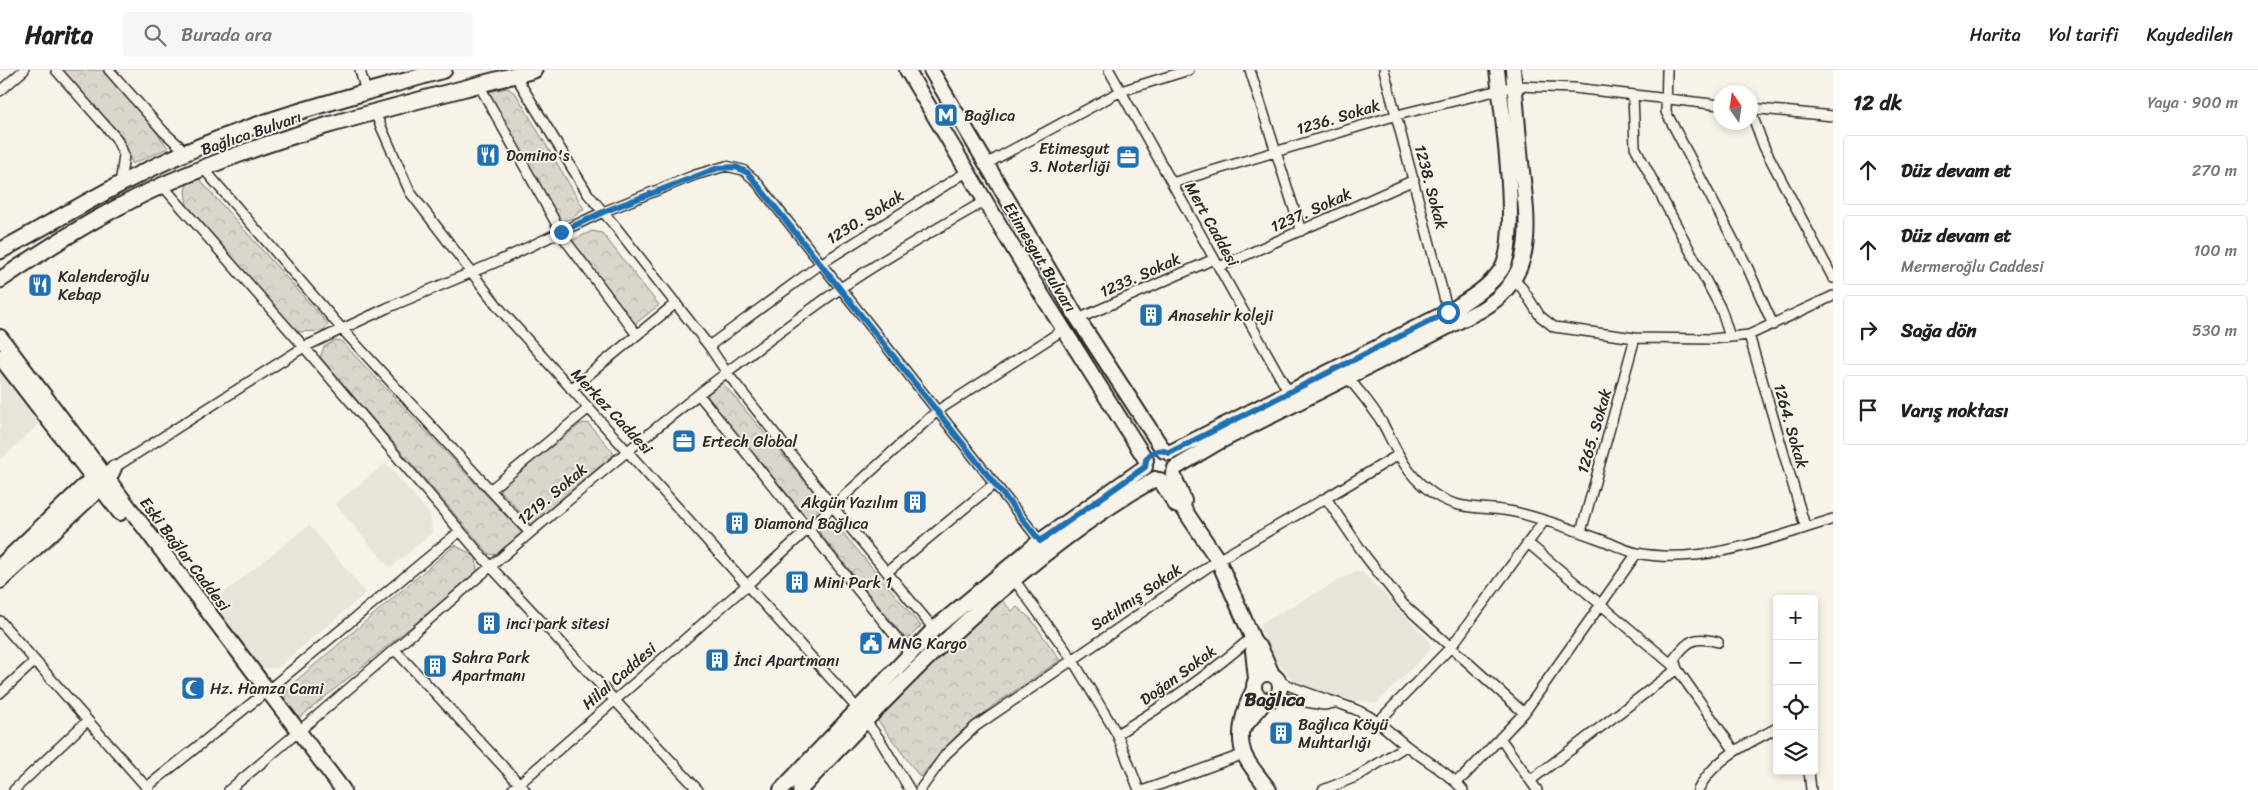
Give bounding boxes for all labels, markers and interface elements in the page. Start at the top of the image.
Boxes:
search box [123,12,473,57]
text: Harita [25,14,93,56]
text: Burada ara [181,18,272,51]
text: Harita [1970,19,2021,51]
text: Yol tarifi [2049,19,2118,51]
text: Kaydedilen [2146,19,2233,51]
icon: search [141,21,169,49]
text: 12 dk [1853,84,1902,122]
north arrow [1713,85,1758,130]
text: Yaya · 900 m [2147,88,2238,117]
street label: 1236. Sokak [1293,90,1384,143]
place label: Bağlıca [964,101,1015,130]
street label: Bağlıca Bulvarı [197,102,305,164]
metro station icon: Bağlıca [933,102,959,128]
place label: Etimesgut 3. Noterliği [1030,134,1111,181]
place label: Domino's [506,141,570,170]
street label: 1238. Sokak [1406,141,1456,233]
restaurant icon: Domino's [475,142,501,168]
office icon: Etimesgut 3. Noterliği [1115,144,1141,170]
text: Düz devam et [1901,154,2012,187]
icon: ahead [1854,156,1882,184]
text: 270 m [2192,156,2237,185]
street label: Mert Caddesi [1177,176,1248,272]
street label: 1237. Sokak [1266,179,1357,241]
street label: 1230. Sokak [820,181,910,252]
street label: Etimesgut Bulvarı [995,196,1085,318]
text: Düz devam et [1901,219,2012,252]
route end [550,221,573,244]
icon: ahead [1854,236,1882,264]
text: 100 m [2193,236,2237,265]
street label: 1233. Sokak [1095,244,1186,306]
text: Mermeroğlu Caddesi [1901,252,2044,281]
place label: Kalenderoğlu Kebap [58,262,150,309]
restaurant icon: Kalenderoğlu Kebap [27,272,53,298]
place label: Anasehir koleji [1167,301,1274,330]
route start [1437,301,1460,324]
building icon: Anasehir koleji [1138,302,1164,328]
text: Sağa dön [1901,314,1976,347]
icon: right [1854,316,1882,344]
text: 530 m [2192,316,2237,345]
street label: Merkez Caddesi [564,361,661,462]
street label: 1264. Sokak [1765,380,1817,472]
street label: 1265. Sokak [1568,385,1620,477]
text: Varış noktası [1901,394,2008,427]
icon: arrive [1854,396,1882,424]
place label: Ertech Global [702,427,797,456]
office icon: Ertech Global [671,428,697,454]
street label: 1219. Sokak [510,455,594,532]
place label: Akgün Yazılım [800,488,898,517]
building icon: Akgün Yazılım [902,489,928,515]
street label: Eski Bağlar Caddesi [132,490,238,618]
place label: Diamond Bağlıca [754,509,869,538]
building icon: Diamond Bağlıca [724,510,750,536]
street label: Satılmış Sokak [1084,555,1188,639]
place label: Mini Park 1 [814,568,892,597]
building icon: Mini Park 1 [784,569,810,595]
map controls [1773,595,1818,775]
button: + [1773,595,1818,640]
place label: inci park sitesi [506,609,610,638]
building icon: inci park sitesi [476,610,502,636]
place label: MNG Kargo [888,629,967,658]
public building icon: MNG Kargo [858,630,884,656]
street label: Hilal Caddesi [575,635,664,717]
street label: Doğan Sokak [1133,637,1223,713]
button: − [1773,640,1818,685]
place label: Sahra Park Apartmanı [451,643,530,690]
place label: İnci Apartmanı [733,646,839,675]
building icon: İnci Apartmanı [704,647,730,673]
building icon: Sahra Park Apartmanı [422,653,448,679]
place label: Hz. Hamza Cami [210,674,324,703]
mosque icon: Hz. Hamza Cami [180,675,206,701]
district label: Bağlıca [1245,683,1306,716]
button: locate [1773,685,1818,730]
place label: Bağlıca Köyü Muhtarlığı [1298,710,1389,757]
building icon: Bağlıca Köyü Muhtarlığı [1268,720,1294,746]
button: layers [1773,730,1818,775]

